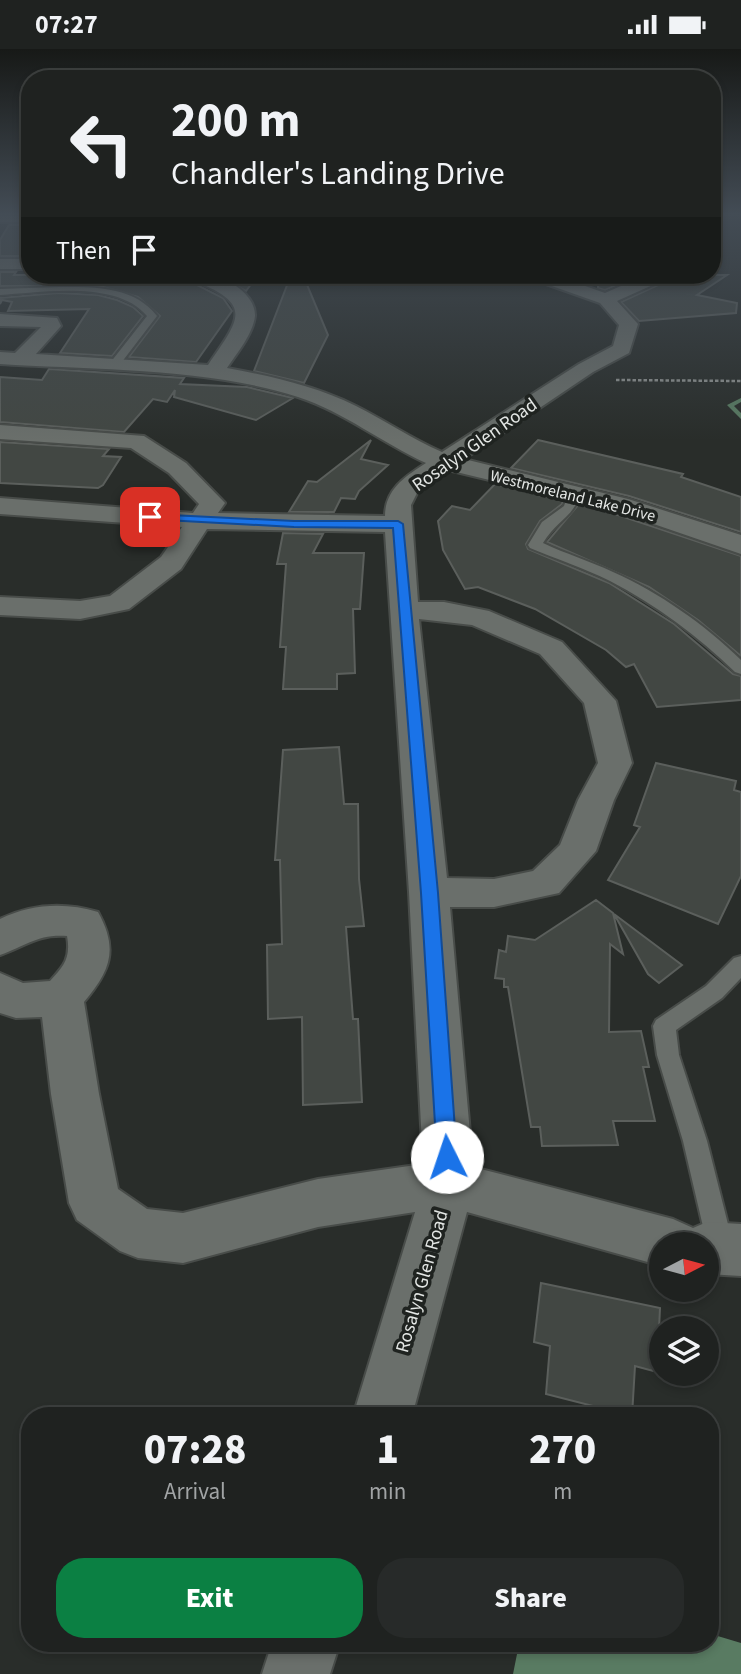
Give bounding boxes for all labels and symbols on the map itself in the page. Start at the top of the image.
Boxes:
street label: Rosalyn Glen Road [407,392,543,499]
street label: Westmoreland Lake Drive [488,465,658,527]
pin [120,487,180,547]
position arrow [410,1120,484,1194]
street label: Rosalyn Glen Road [389,1207,456,1356]
north arrow [649,1232,719,1302]

